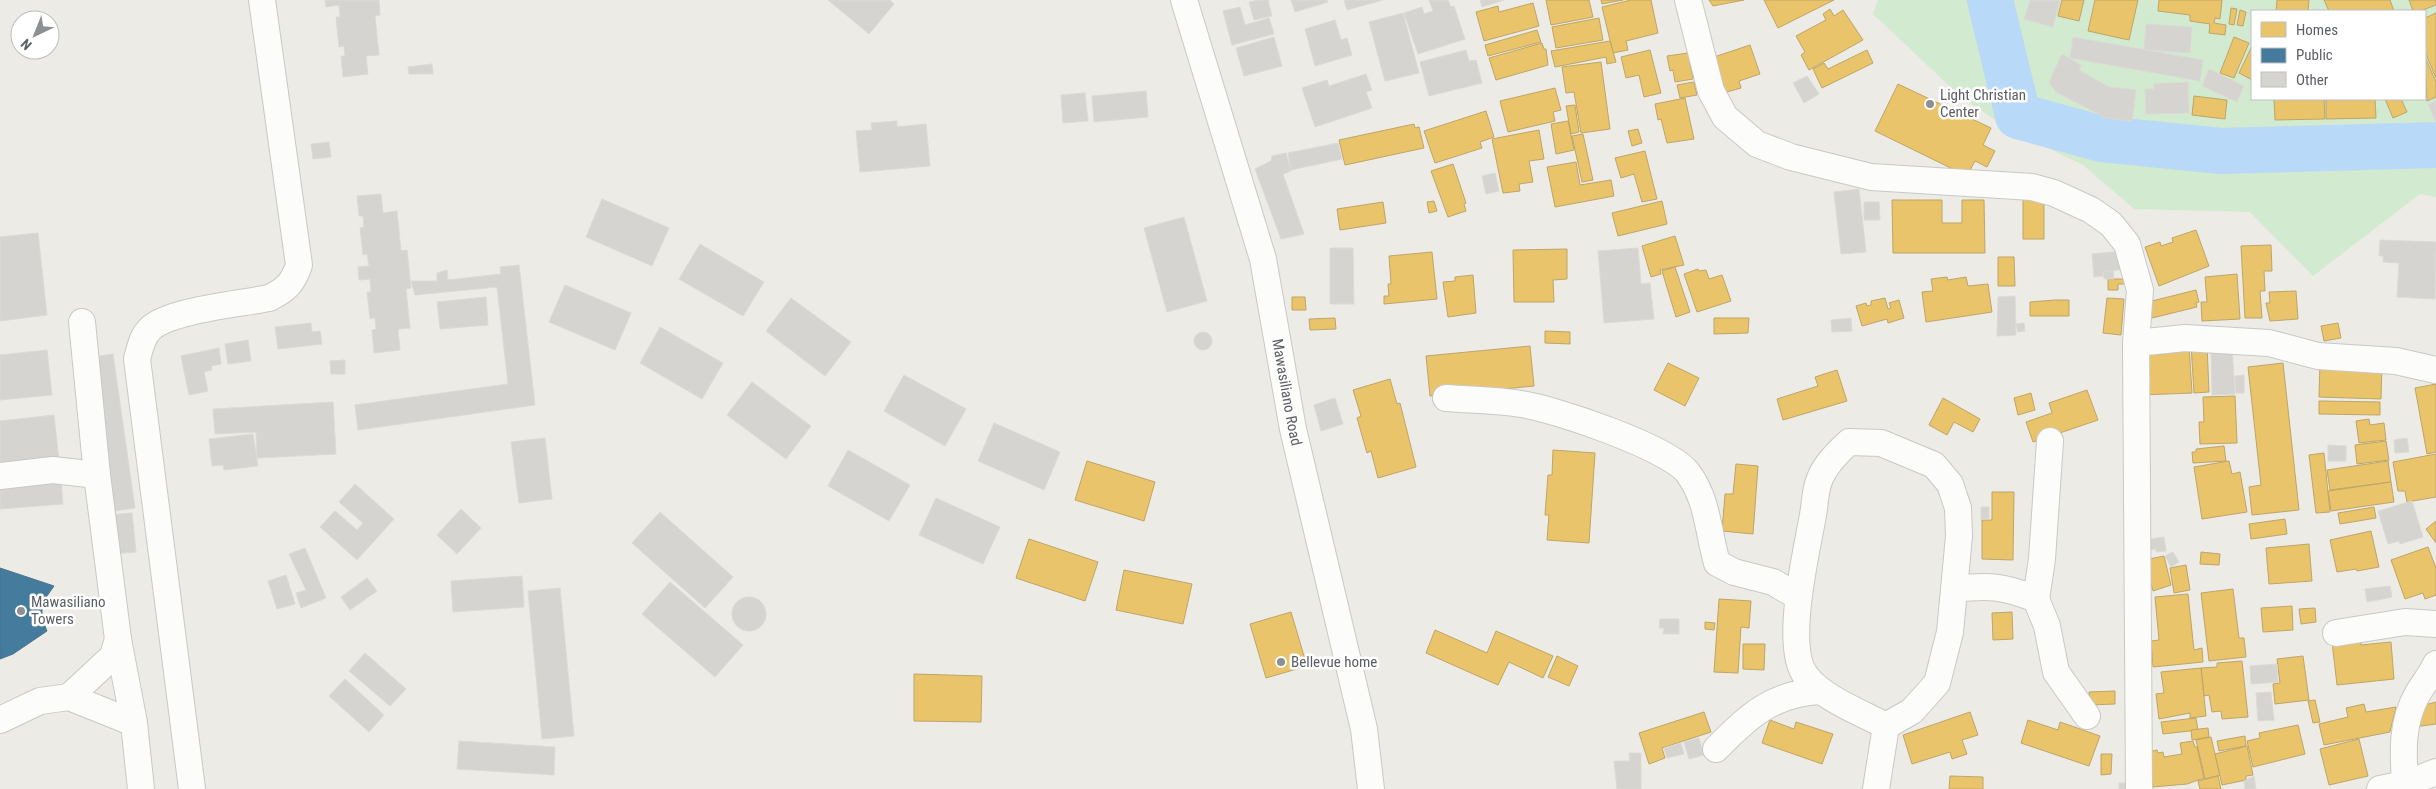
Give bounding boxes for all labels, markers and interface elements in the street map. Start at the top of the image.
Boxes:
north arrow [10,10,60,60]
legend [2251,10,2426,100]
text: Homes [2296,21,2338,39]
text: N [18,36,35,53]
text: Public [2296,46,2333,64]
text: Other [2296,71,2329,89]
place label: Light Christian Center [1940,86,2026,121]
marker: Light Christian Center [1924,98,1936,110]
street label: Mawasiliano Road [1268,337,1306,447]
place label: Mawasiliano Towers [31,593,106,628]
marker: Mawasiliano Towers [15,605,27,617]
place label: Bellevue home [1291,653,1377,671]
marker: Bellevue home [1275,656,1287,668]

